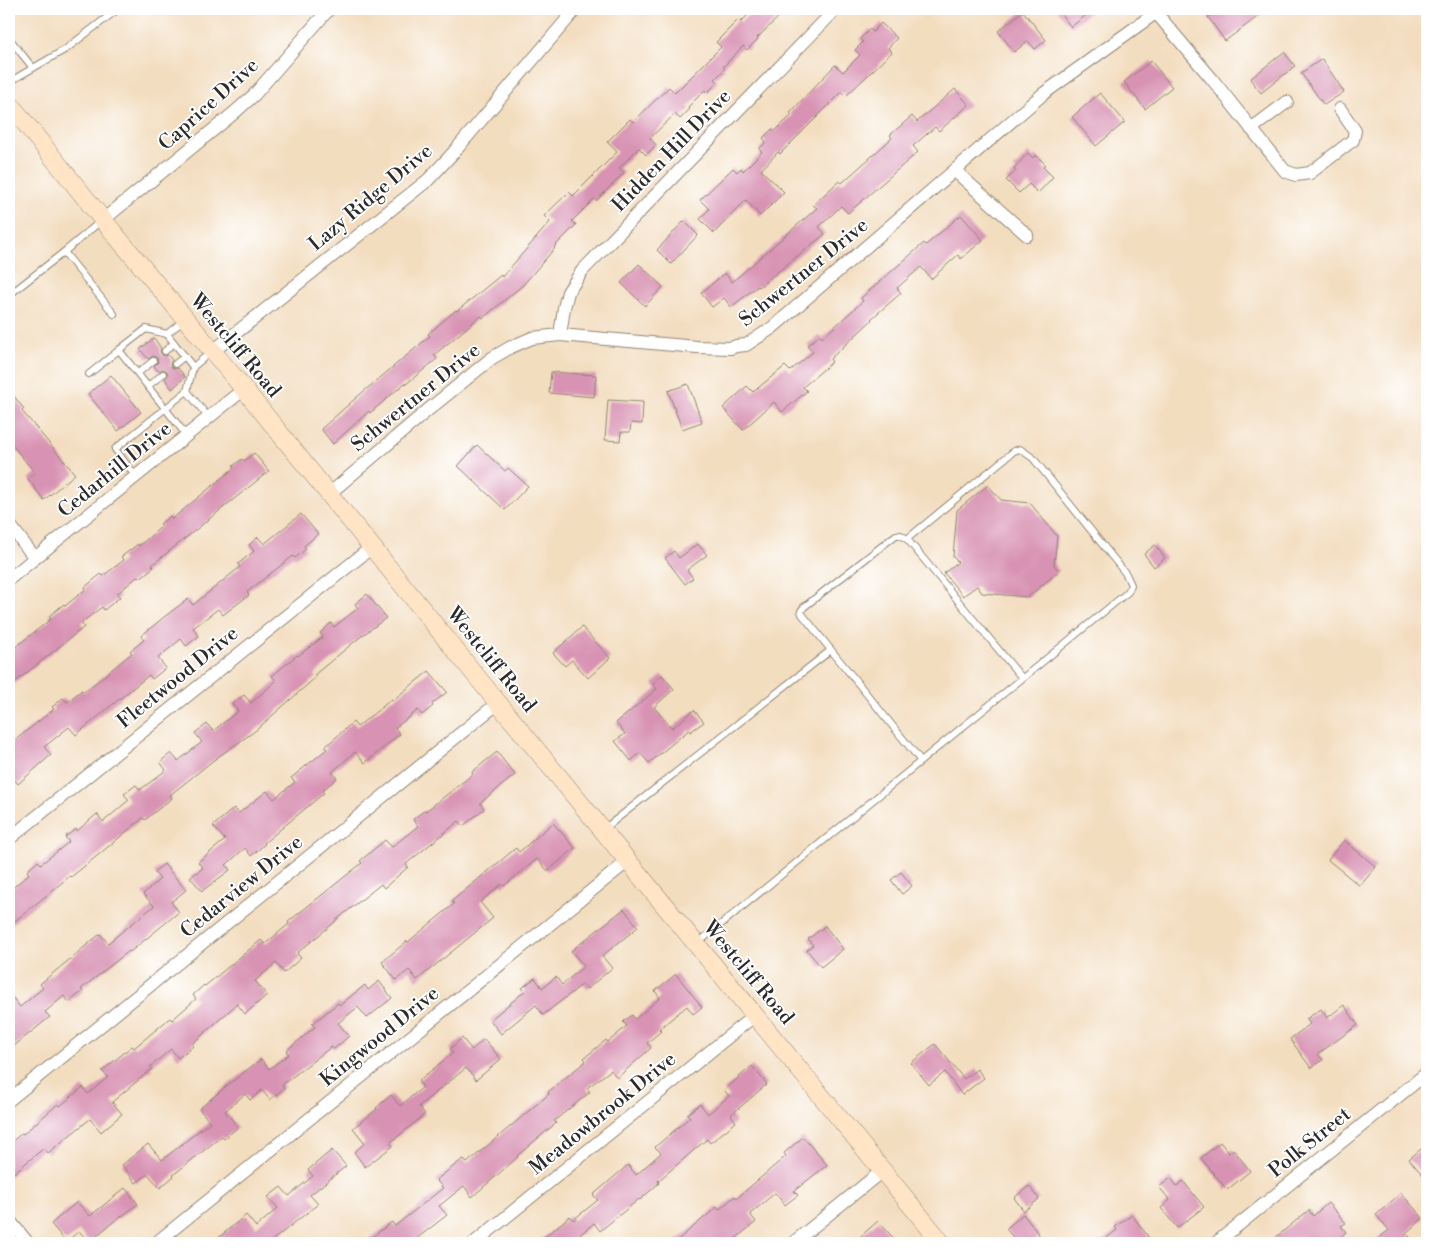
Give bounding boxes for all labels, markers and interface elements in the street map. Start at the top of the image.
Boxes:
street label: Caprice Drive [154,53,264,157]
street label: Hidden Hill Drive [607,84,737,218]
street label: Lazy Ridge Drive [304,139,438,257]
street label: Schwertner Drive [734,213,874,333]
street label: Westcliff Road [183,288,286,404]
street label: Schwertner Drive [346,338,486,458]
street label: Cedarhill Drive [53,417,177,523]
street label: Westcliff Road [440,601,542,718]
street label: Fleetwood Drive [112,621,244,735]
street label: Cedarview Drive [176,830,308,944]
street label: Westcliff Road [696,915,799,1031]
street label: Kingwood Drive [315,981,445,1093]
street label: Meadowbrook Drive [525,1047,681,1181]
street label: Polk Street [1264,1102,1356,1184]

